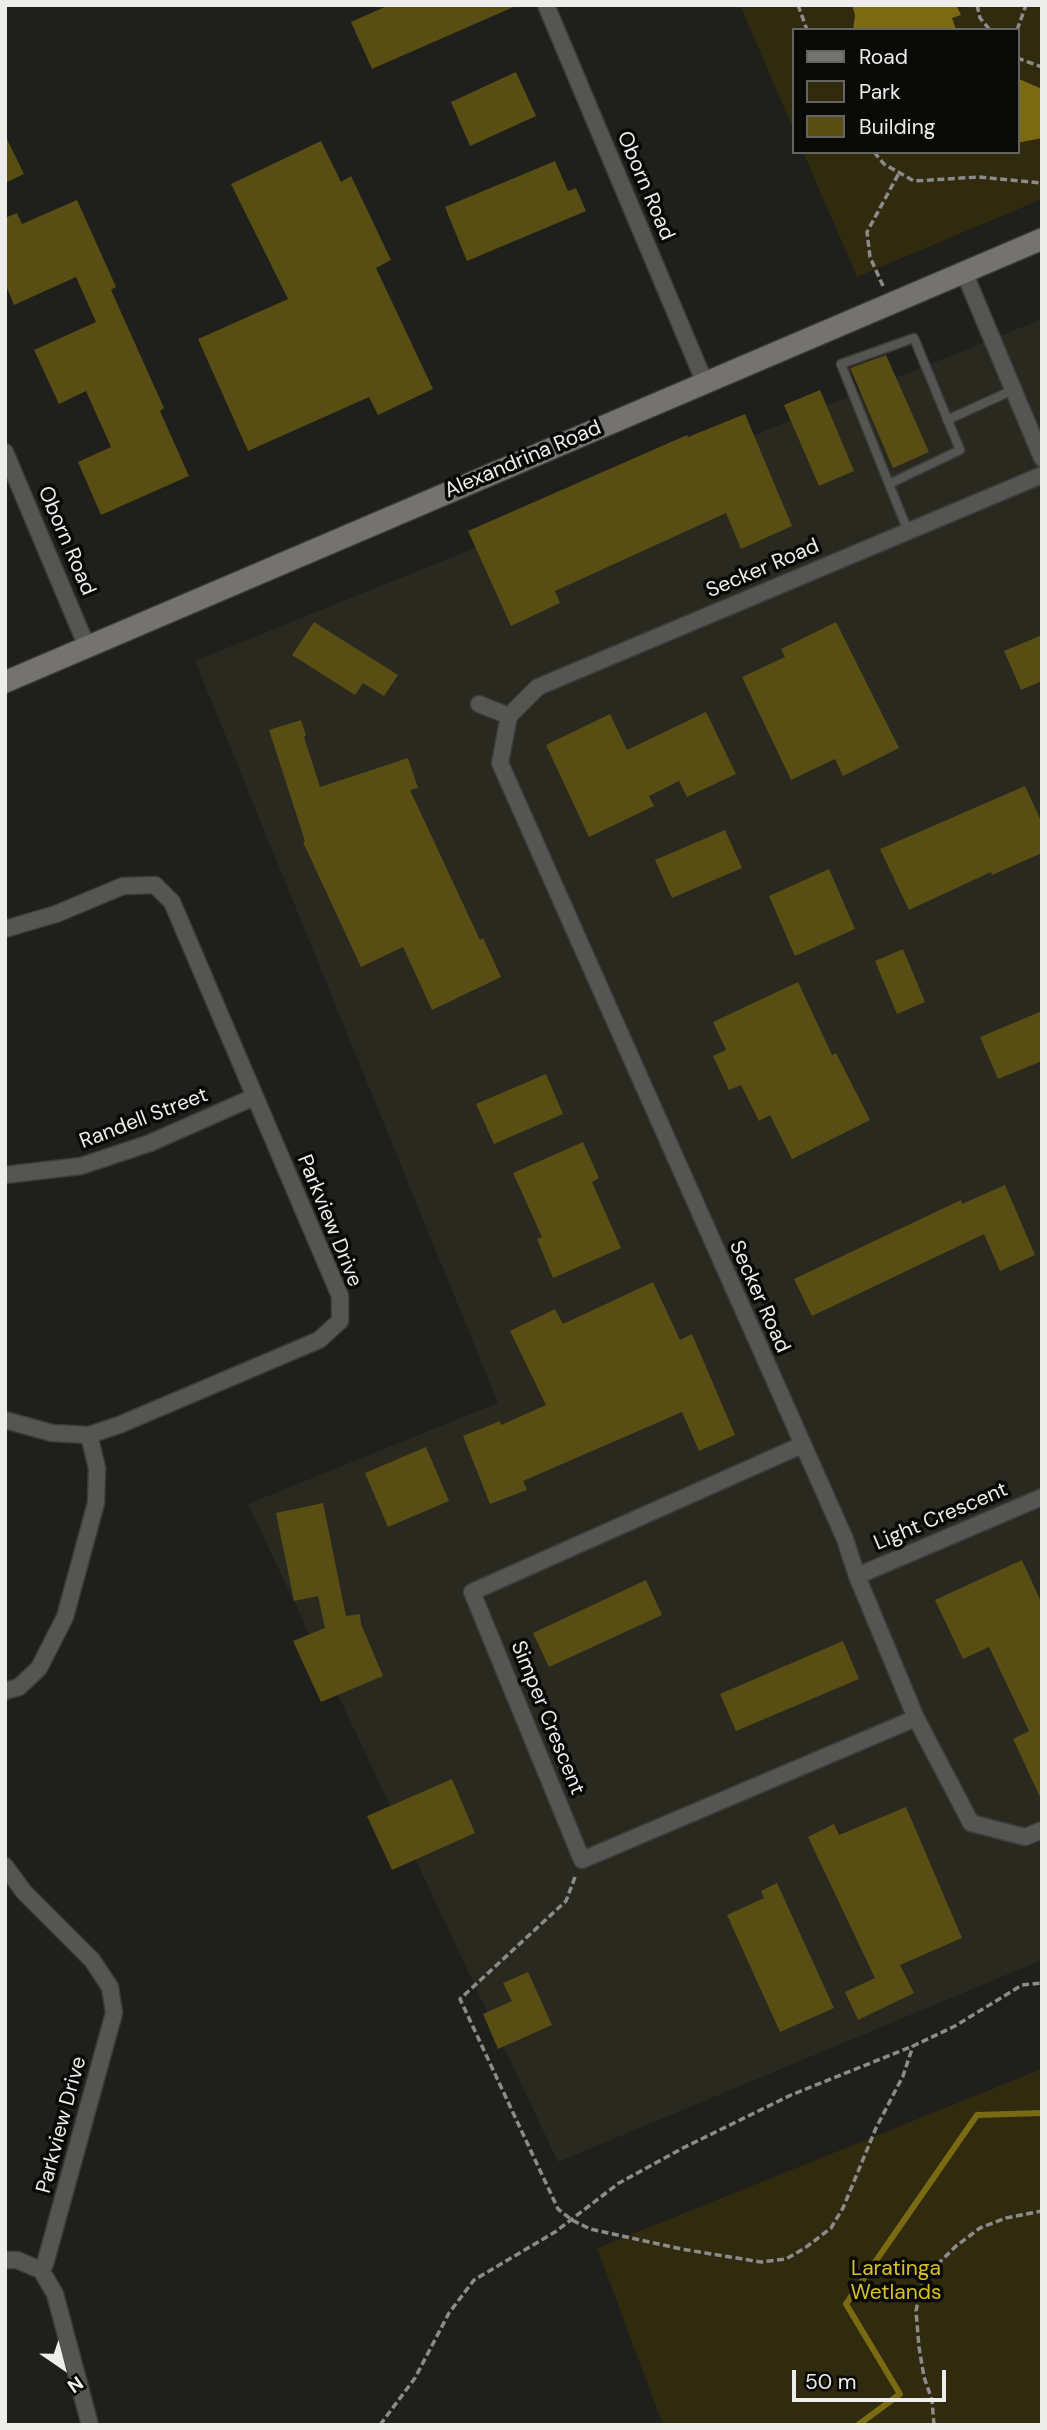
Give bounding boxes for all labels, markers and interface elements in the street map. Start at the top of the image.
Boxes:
legend [792,28,1019,154]
text: Road [859,43,908,71]
text: Park [859,78,900,106]
text: Building [859,113,935,141]
street label: Oborn Road [611,128,679,244]
street label: Alexandrina Road [441,416,605,504]
street label: Oborn Road [32,483,100,599]
street label: Secker Road [703,534,823,604]
street label: Randell Street [76,1083,212,1155]
street label: Parkview Drive [291,1151,367,1291]
street label: Secker Road [723,1237,795,1357]
street label: Light Crescent [870,1477,1012,1557]
street label: Simper Crescent [505,1637,589,1799]
street label: Parkview Drive [32,2054,92,2196]
park label: Laratinga Wetlands [851,2256,941,2306]
north arrow [28,2332,98,2402]
scale bar [795,2356,949,2400]
text: 50 m [805,2368,856,2396]
text: N [62,2370,88,2399]

